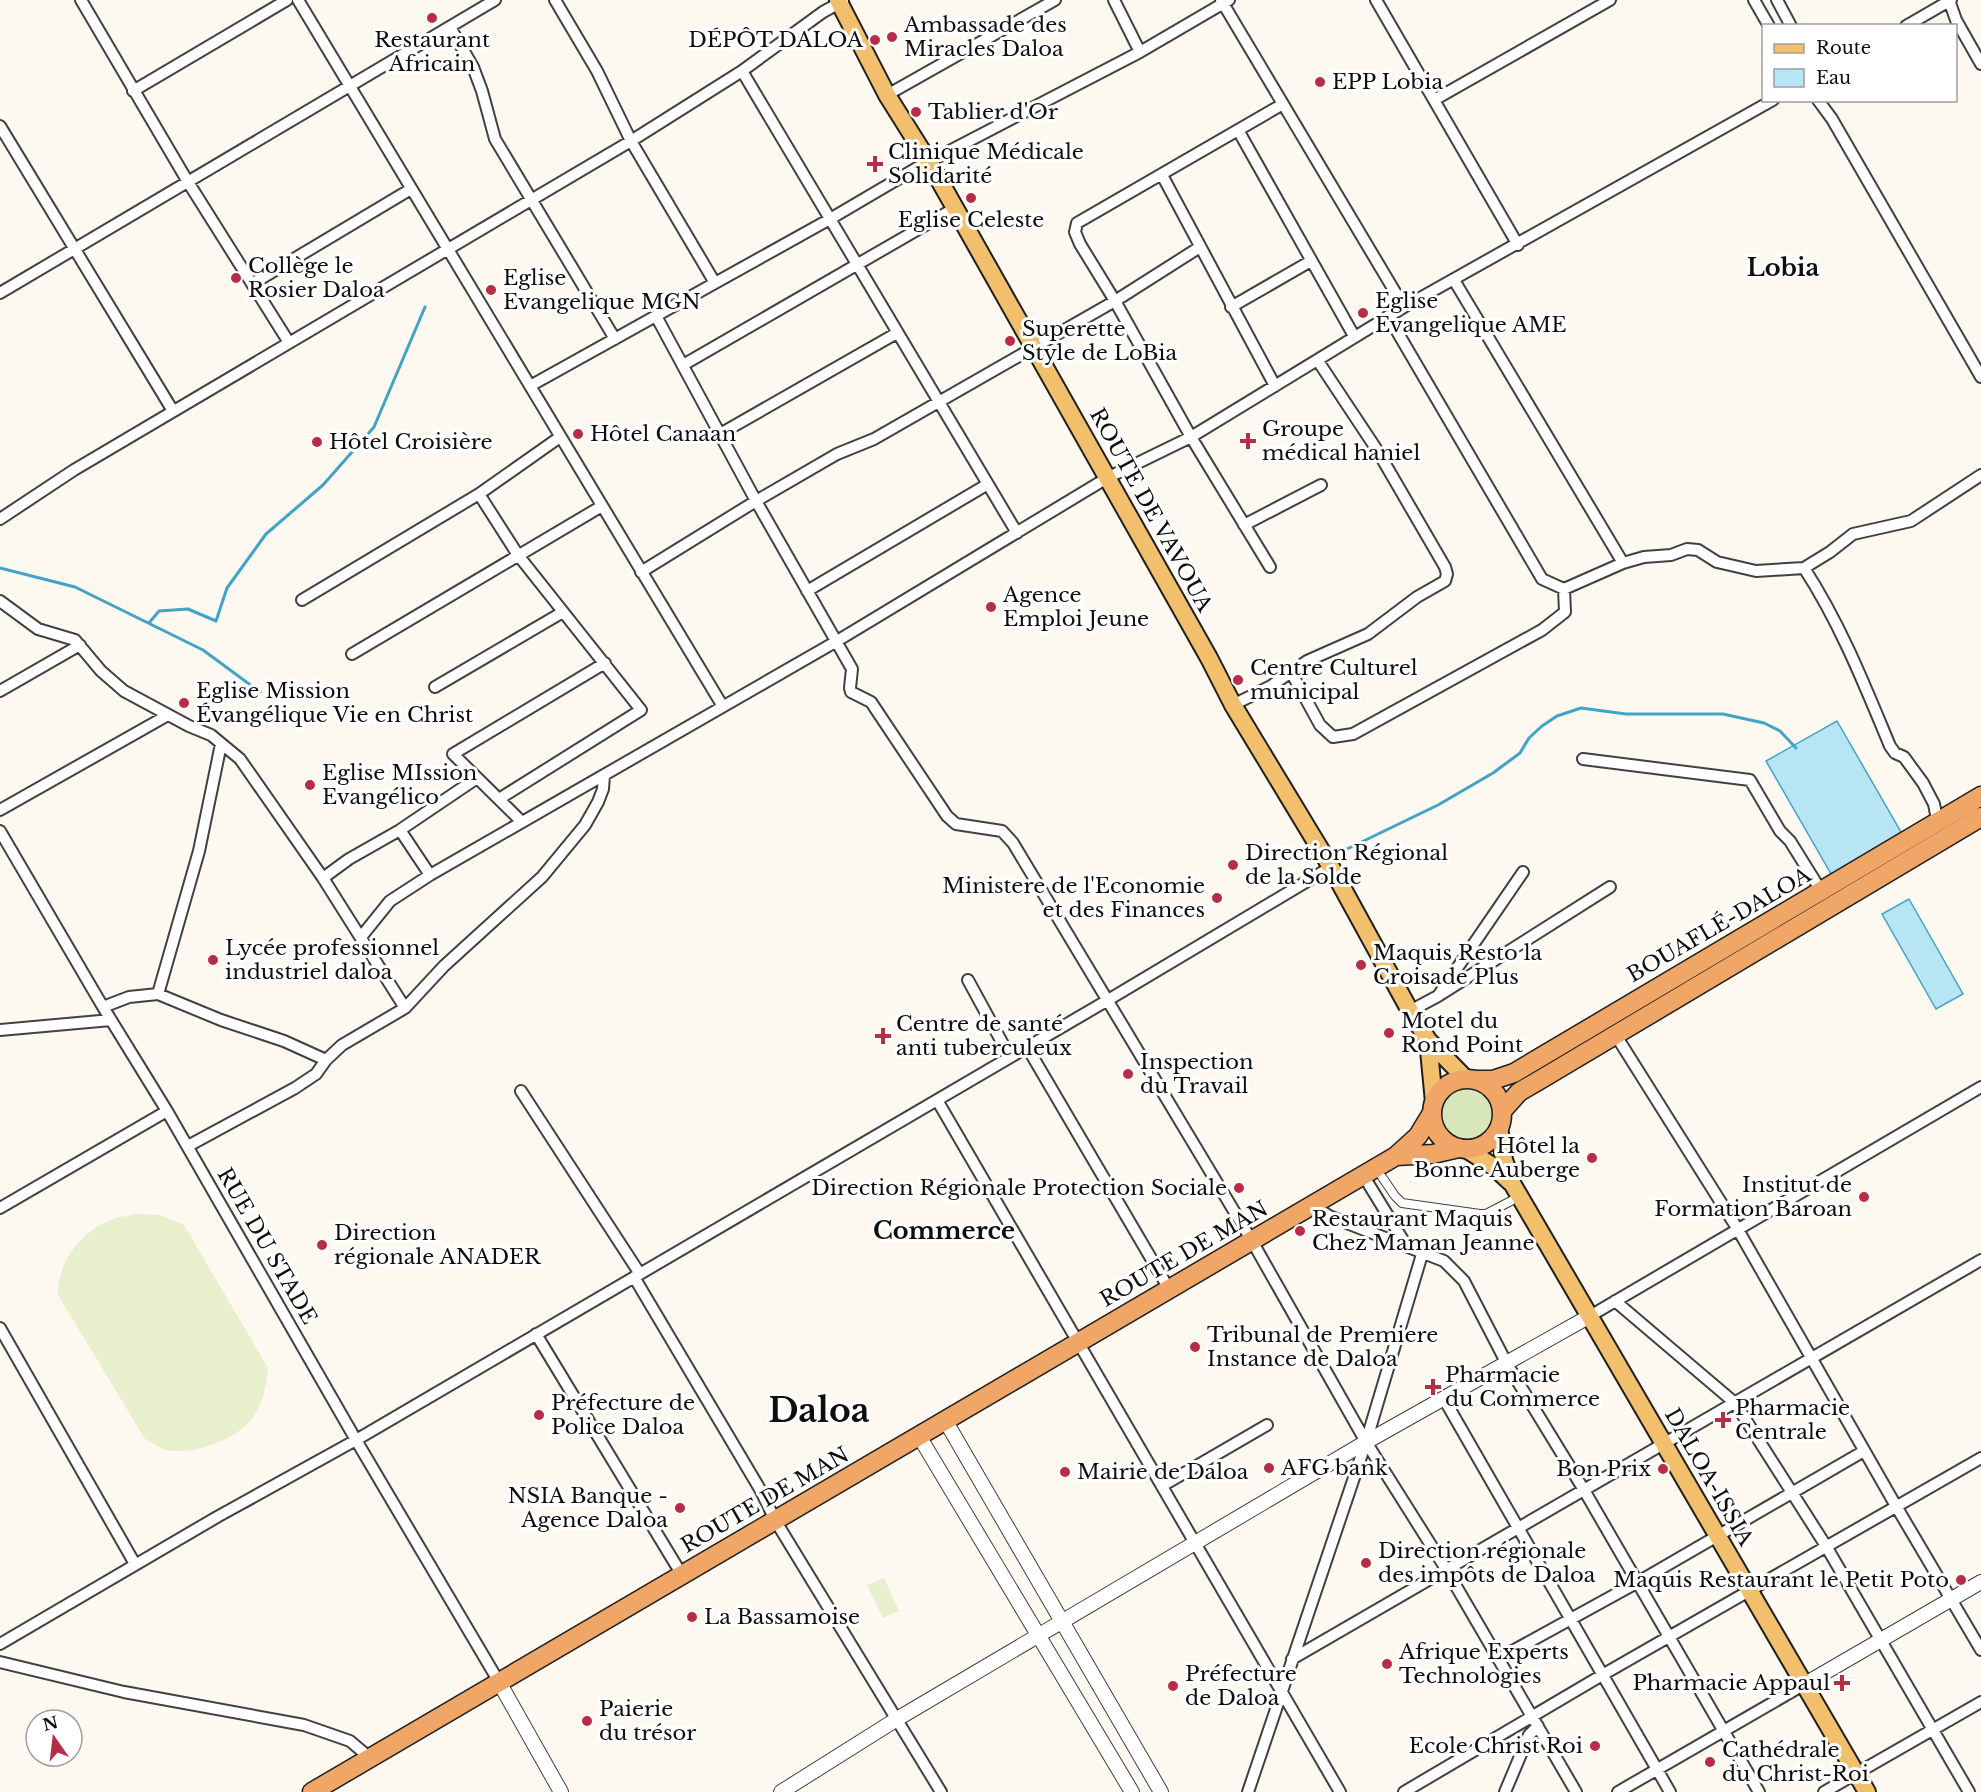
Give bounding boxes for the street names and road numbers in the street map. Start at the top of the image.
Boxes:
street label: ROUTE DE VAVOUA [1084,404,1218,617]
street label: BOUAFLÉ-DALOA [1622,861,1816,988]
street label: RUE DU STADE [212,1163,322,1329]
street label: ROUTE DE MAN [1095,1195,1273,1313]
street label: DALOA-ISSIA [1659,1404,1759,1551]
street label: ROUTE DE MAN [676,1441,854,1559]

